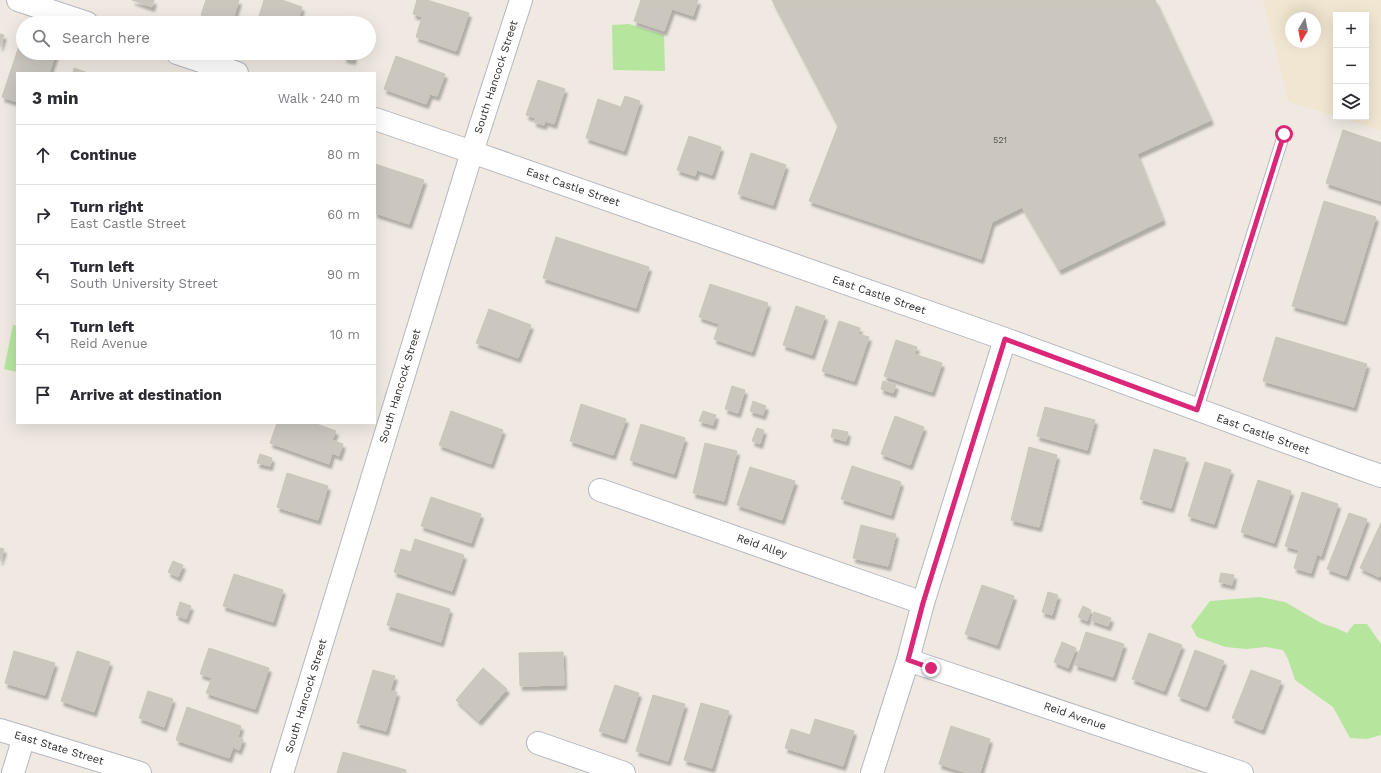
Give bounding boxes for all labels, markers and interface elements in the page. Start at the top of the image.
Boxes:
north arrow [1285,12,1321,48]
map controls [1333,12,1369,120]
button: + [1333,12,1369,48]
search box [16,16,376,60]
street label: South Hancock Street [472,18,521,135]
icon: search [30,27,52,49]
text: Search here [62,29,150,47]
button: − [1333,48,1369,84]
button: layers [1333,84,1369,120]
text: 3 min [32,88,78,108]
text: Walk · 240 m [278,91,360,106]
route start [1275,125,1293,143]
house number: 521 [993,135,1007,145]
icon: ahead [32,144,54,166]
text: Continue [70,146,137,164]
text: 80 m [327,147,360,162]
street label: East Castle Street [524,165,622,209]
text: Turn right [70,198,143,216]
icon: right [32,204,54,226]
text: 60 m [327,207,360,222]
text: East Castle Street [70,216,186,231]
text: Turn left [70,258,134,276]
icon: left [32,264,54,286]
text: 90 m [327,267,360,282]
street label: East Castle Street [830,273,928,317]
text: South University Street [70,276,218,291]
text: Turn left [70,318,134,336]
icon: left [32,324,54,346]
text: 10 m [330,327,360,342]
street label: South Hancock Street [376,327,424,445]
text: Reid Avenue [70,336,147,351]
icon: arrive [32,384,54,406]
text: Arrive at destination [70,386,222,404]
street label: East Castle Street [1215,411,1312,457]
street label: Reid Alley [735,531,789,561]
street label: South Hancock Street [282,637,330,755]
route end [922,659,940,677]
street label: Reid Avenue [1042,699,1108,733]
street label: East State Street [13,728,106,768]

